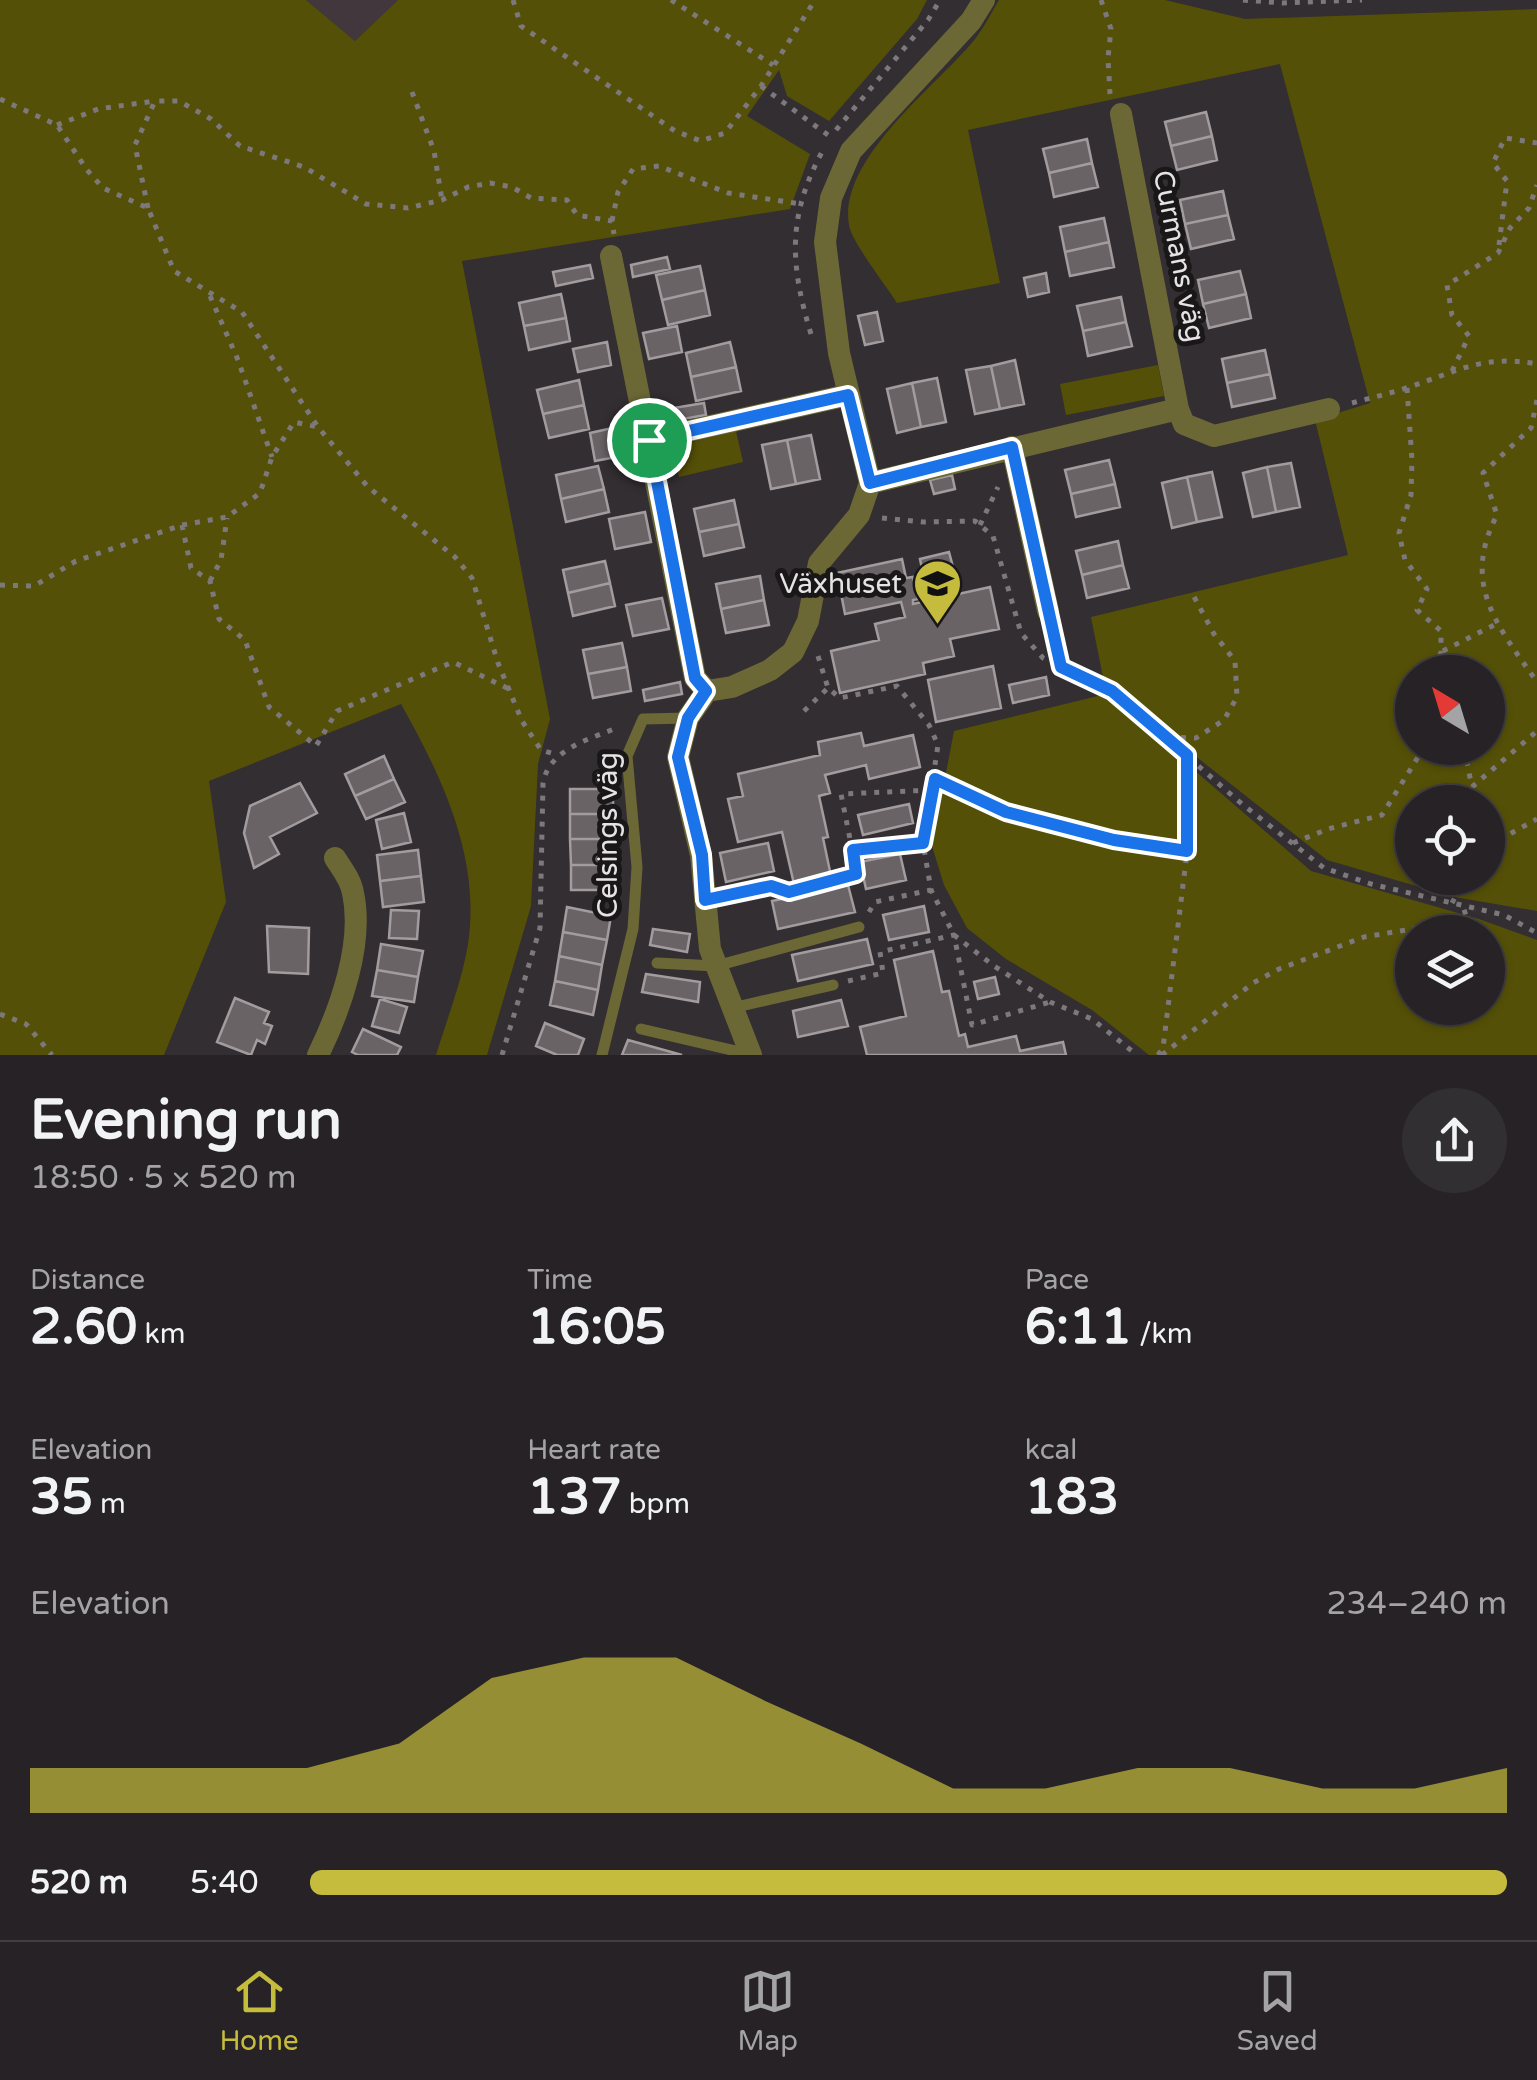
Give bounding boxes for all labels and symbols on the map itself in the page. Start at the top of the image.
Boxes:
street label: Curmans väg [1146,167,1212,345]
pin [607,398,692,483]
school or university icon: Växhuset [911,558,963,626]
place label: Växhuset [779,567,902,601]
north arrow [1395,655,1505,765]
street label: Celsings väg [591,752,625,918]

